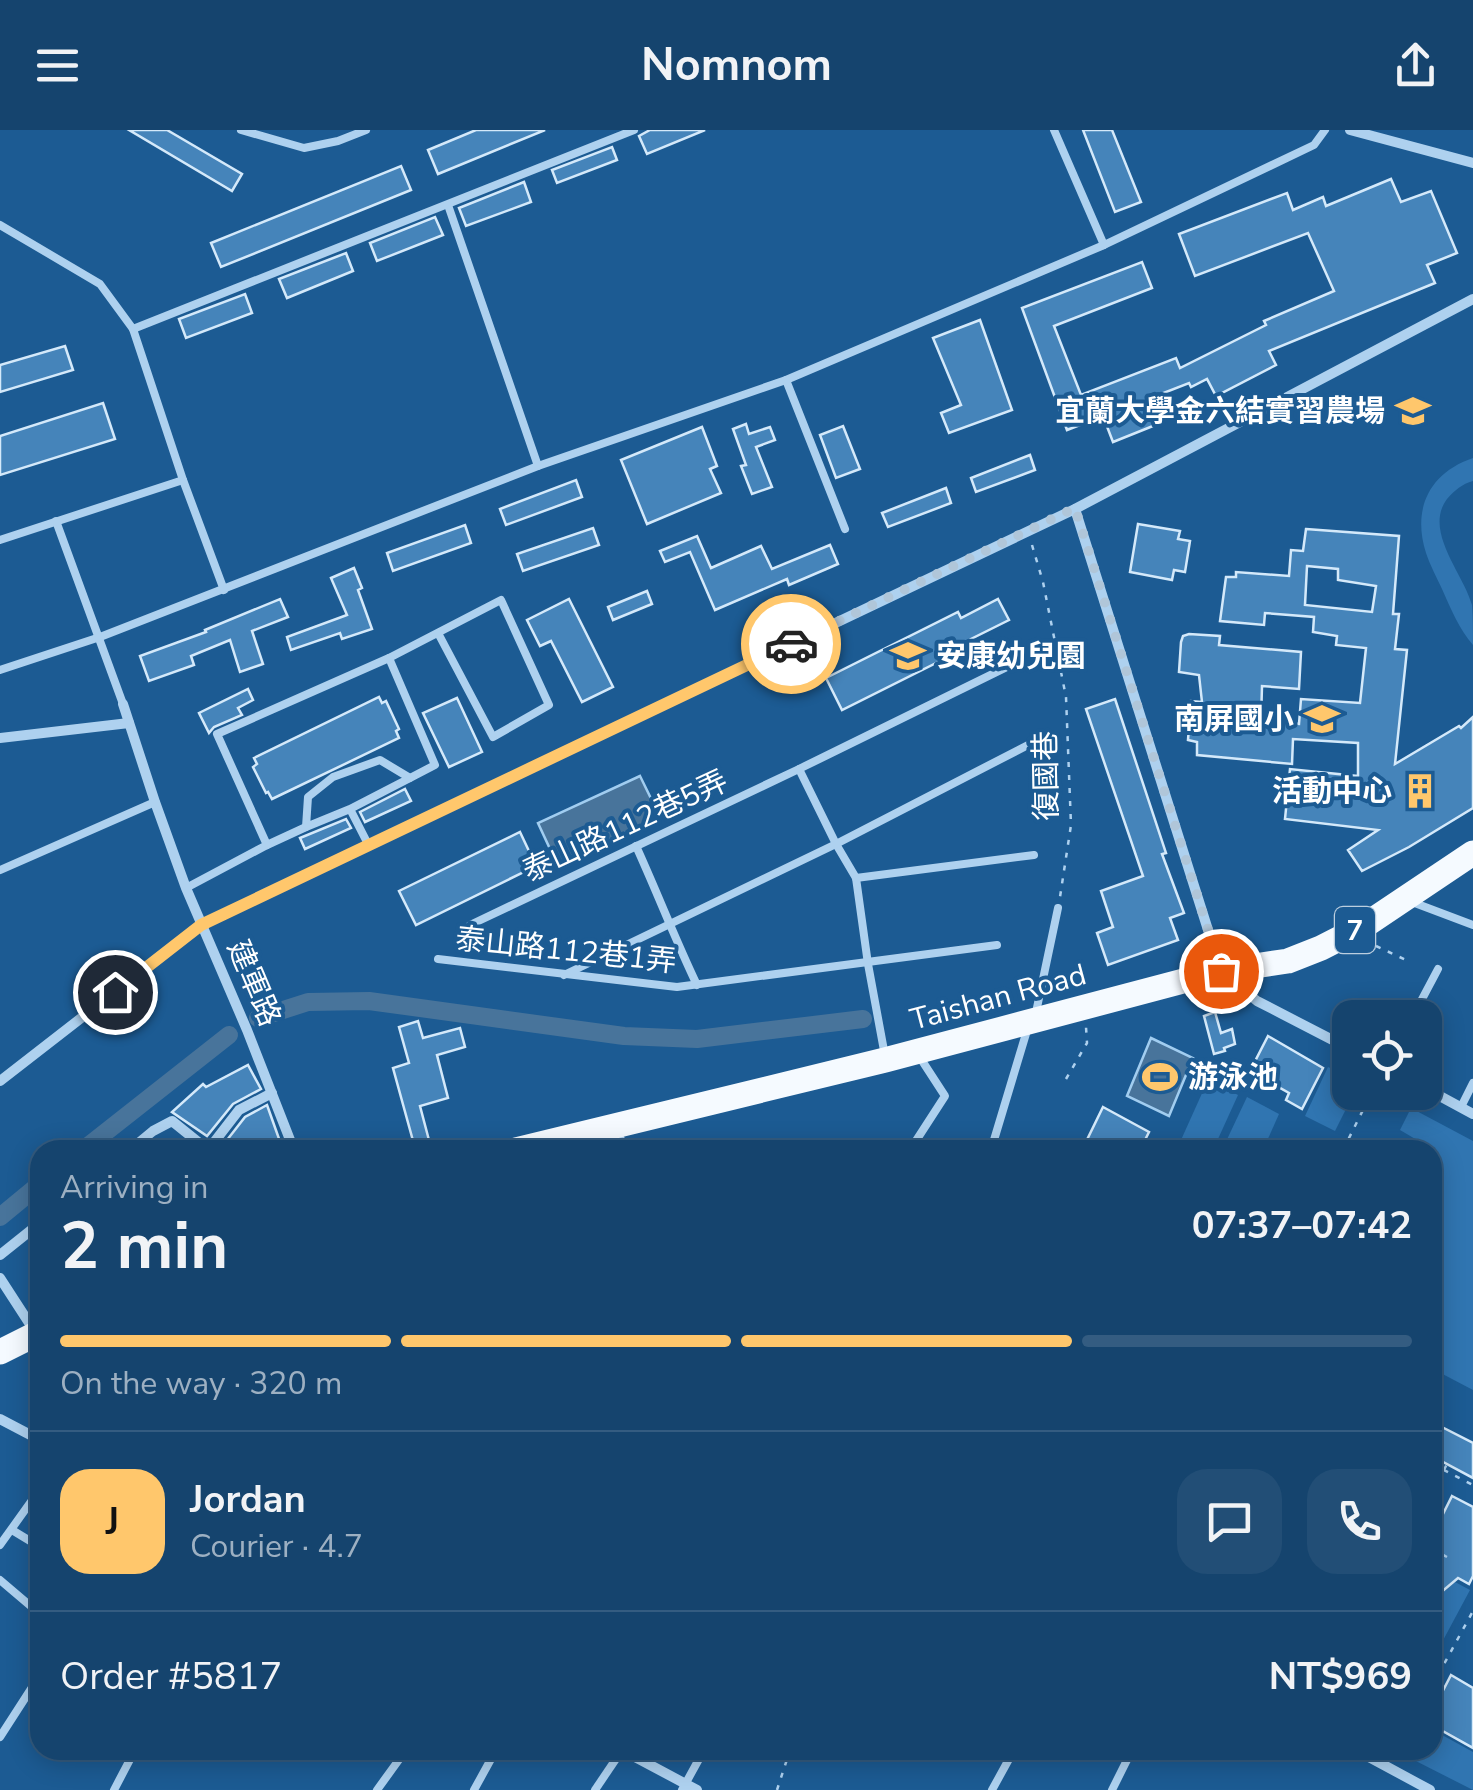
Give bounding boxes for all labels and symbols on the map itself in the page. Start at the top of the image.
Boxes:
place label: 宜蘭大學金六結實習農場 [1055,391,1385,432]
school or university icon: 宜蘭大學金六結實習農場 [1394,392,1432,430]
courier [741,594,841,694]
place label: 安康幼兒園 [936,636,1086,677]
school or university icon: 安康幼兒園 [889,637,927,675]
place label: 南屏國小 [1174,699,1294,740]
school or university icon: 南屏國小 [1303,700,1341,738]
street label: 復國巷 [1025,731,1068,821]
street label: 泰山路112巷5弄 [516,761,734,892]
place label: 活動中心 [1272,771,1392,812]
building icon: 活動中心 [1401,772,1439,810]
road number: 7 [1335,907,1375,953]
street label: 泰山路112巷1弄 [453,919,678,982]
pin [1179,929,1264,1014]
street label: 建軍路 [217,934,290,1033]
pin [73,950,158,1035]
street label: Taishan Road [906,954,1091,1041]
place label: 游泳池 [1188,1057,1278,1098]
sports icon: 游泳池 [1141,1058,1179,1096]

